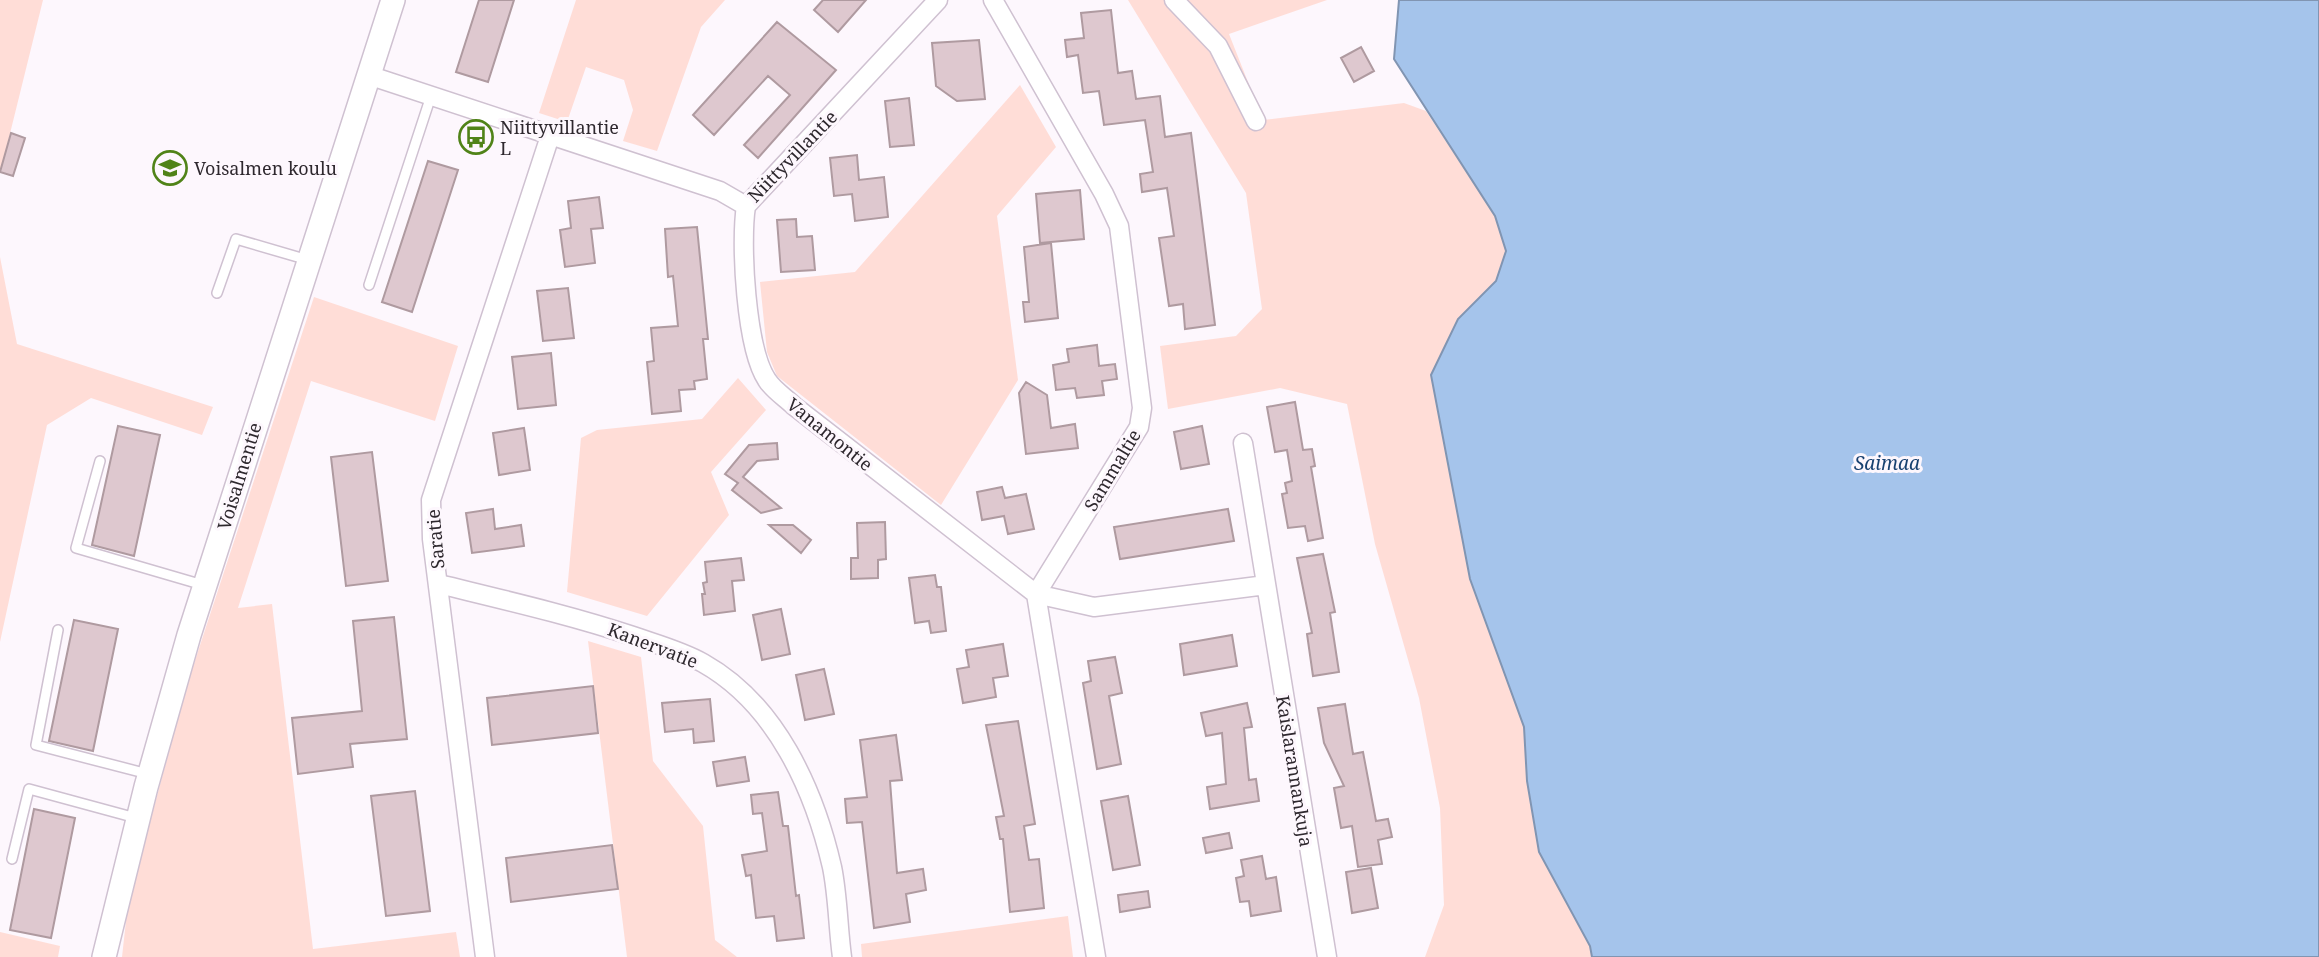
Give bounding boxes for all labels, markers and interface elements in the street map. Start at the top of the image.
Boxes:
street label: Niittyvillantie [742,105,842,207]
place label: Niittyvillantie L [500,115,619,160]
bus stop icon: Niittyvillantie L [457,118,495,156]
school or university icon: Voisalmen koulu [151,149,189,187]
place label: Voisalmen koulu [194,156,338,180]
street label: Vanamontie [782,392,878,476]
street label: Voisalmentie [211,419,267,533]
street label: Sammaltie [1078,425,1146,515]
water label: Saimaa [1854,450,1920,476]
street label: Saratie [420,508,450,570]
street label: Kanervatie [604,617,702,673]
street label: Kaislarannankuja [1271,694,1319,848]

